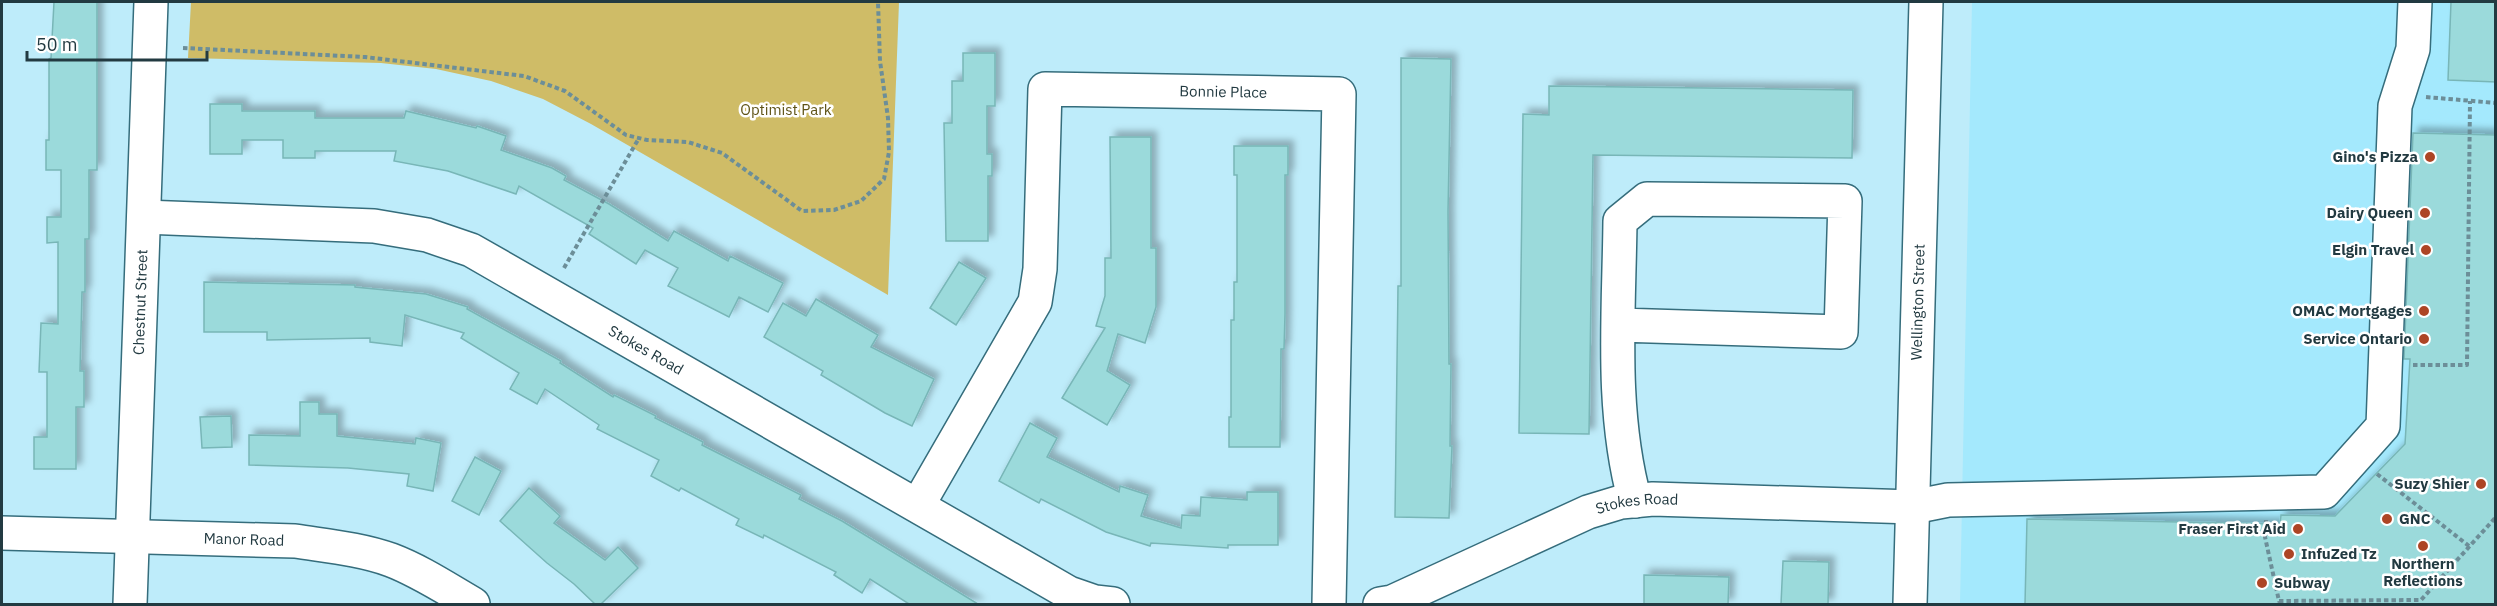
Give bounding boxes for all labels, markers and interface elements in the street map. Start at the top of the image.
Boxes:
scale bar [27,24,207,62]
text: 50 m [36,33,78,56]
street label: Bonnie Place [1179,81,1267,102]
park label: Optimist Park [740,100,832,119]
place label: Gino's Pizza [2332,147,2418,166]
marker: Gino's Pizza [2423,150,2437,164]
place label: Dairy Queen [2327,203,2413,222]
marker: Dairy Queen [2418,206,2432,220]
place label: Elgin Travel [2332,240,2414,259]
marker: Elgin Travel [2419,243,2433,257]
street label: Wellington Street [1906,244,1929,361]
street label: Chestnut Street [129,249,151,355]
place label: OMAC Mortgages [2292,301,2412,320]
marker: OMAC Mortgages [2417,304,2431,318]
street label: Stokes Road [605,321,687,379]
place label: Service Ontario [2303,329,2412,348]
marker: Service Ontario [2417,332,2431,346]
place label: Suzy Shier [2394,474,2469,493]
marker: Suzy Shier [2474,477,2488,491]
street label: Stokes Road [1593,489,1679,518]
place label: GNC [2399,509,2431,528]
marker: GNC [2380,512,2394,526]
place label: Fraser First Aid [2178,519,2286,538]
marker: Fraser First Aid [2291,522,2305,536]
street label: Manor Road [203,529,285,550]
marker: Northern Reflections [2416,539,2430,553]
place label: InfuZed Tz [2301,544,2377,563]
marker: InfuZed Tz [2282,547,2296,561]
place label: Northern Reflections [2383,554,2463,590]
place label: Subway [2274,573,2330,592]
marker: Subway [2255,576,2269,590]

